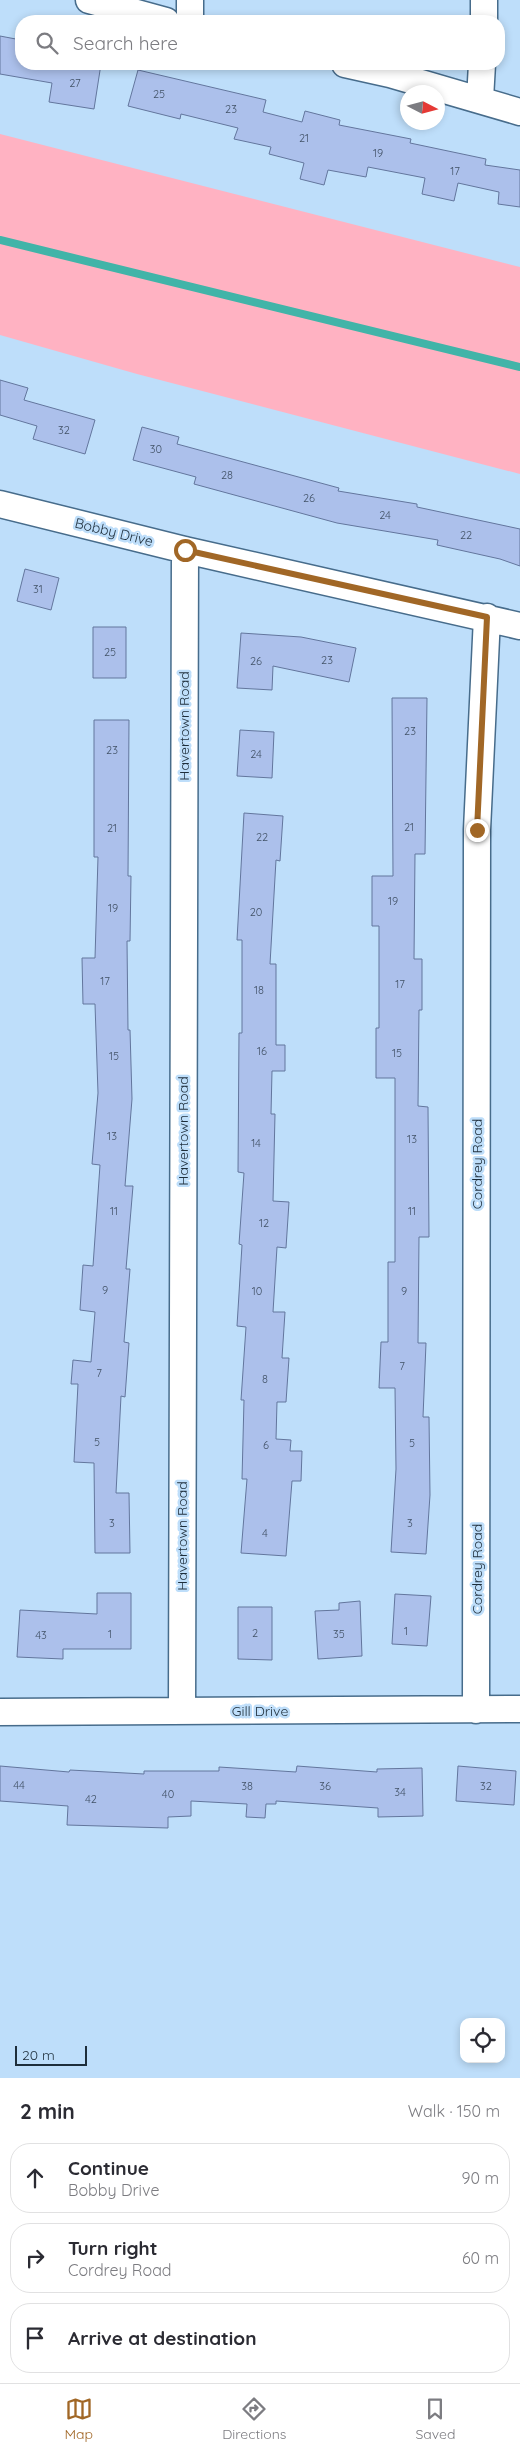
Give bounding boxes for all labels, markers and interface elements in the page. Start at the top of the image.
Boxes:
search box [15,15,505,70]
icon: search [33,29,61,57]
text: Search here [73,31,178,55]
house number: 27 [69,76,81,90]
north arrow [400,85,445,130]
house number: 25 [153,87,165,101]
house number: 23 [225,102,237,116]
house number: 21 [299,131,309,145]
house number: 19 [373,146,383,160]
house number: 17 [450,164,460,178]
house number: 32 [58,423,70,437]
house number: 30 [150,442,162,456]
house number: 28 [221,468,233,482]
house number: 26 [303,491,315,505]
house number: 24 [379,508,391,522]
street label: Bobby Drive [73,514,155,550]
house number: 22 [460,528,472,542]
route start [174,539,197,562]
house number: 31 [33,582,43,596]
house number: 25 [104,645,116,659]
house number: 23 [321,653,333,667]
house number: 26 [250,654,262,668]
street label: Havertown Road [175,671,193,781]
house number: 23 [404,724,416,738]
house number: 23 [106,743,118,757]
house number: 24 [250,747,262,761]
route end [466,819,489,842]
house number: 21 [404,820,414,834]
house number: 21 [107,821,117,835]
house number: 22 [256,830,268,844]
house number: 19 [388,894,398,908]
house number: 19 [108,901,118,915]
house number: 20 [250,905,262,919]
house number: 17 [100,974,110,988]
house number: 17 [395,977,405,991]
house number: 18 [254,983,264,997]
house number: 16 [257,1044,267,1058]
house number: 15 [392,1046,402,1060]
house number: 15 [109,1049,119,1063]
street label: Havertown Road [174,1076,192,1186]
street label: Cordrey Road [468,1119,486,1209]
house number: 13 [107,1129,117,1143]
house number: 13 [407,1132,417,1146]
house number: 14 [251,1136,261,1150]
house number: 11 [110,1204,118,1218]
house number: 11 [408,1204,416,1218]
house number: 12 [259,1216,269,1230]
house number: 9 [102,1283,108,1297]
house number: 10 [252,1284,262,1298]
house number: 9 [401,1284,407,1298]
house number: 7 [399,1359,405,1373]
house number: 7 [96,1366,102,1380]
house number: 8 [262,1372,268,1386]
house number: 5 [94,1435,100,1449]
house number: 5 [409,1436,415,1450]
house number: 6 [263,1438,269,1452]
street label: Havertown Road [173,1481,191,1591]
house number: 3 [109,1516,115,1530]
house number: 3 [407,1516,413,1530]
street label: Cordrey Road [468,1524,486,1614]
house number: 4 [262,1526,268,1540]
house number: 1 [404,1624,408,1638]
house number: 2 [252,1626,258,1640]
house number: 1 [108,1627,112,1641]
house number: 35 [333,1627,345,1641]
house number: 43 [35,1628,47,1642]
street label: Gill Drive [232,1702,288,1720]
house number: 44 [13,1778,25,1792]
house number: 38 [241,1779,253,1793]
house number: 36 [319,1779,331,1793]
house number: 32 [480,1779,492,1793]
house number: 34 [394,1785,406,1799]
house number: 40 [162,1787,174,1801]
house number: 42 [85,1792,97,1806]
map controls [460,2018,505,2063]
button: locate [460,2018,505,2063]
scale bar [15,2043,88,2066]
text: 20 m [22,2046,55,2064]
text: 2 min [20,2098,75,2124]
text: Walk · 150 m [408,2101,500,2121]
text: Continue [68,2156,149,2180]
icon: ahead [21,2164,49,2192]
text: 90 m [462,2168,499,2188]
text: Bobby Drive [68,2180,159,2200]
text: Turn right [68,2236,157,2260]
icon: right [21,2244,49,2272]
text: 60 m [462,2248,499,2268]
text: Cordrey Road [68,2260,172,2280]
icon: arrive [21,2324,49,2352]
text: Arrive at destination [68,2326,257,2350]
tab: Map [65,2395,93,2443]
tab: Directions [222,2395,286,2443]
tab: Saved [415,2395,455,2443]

